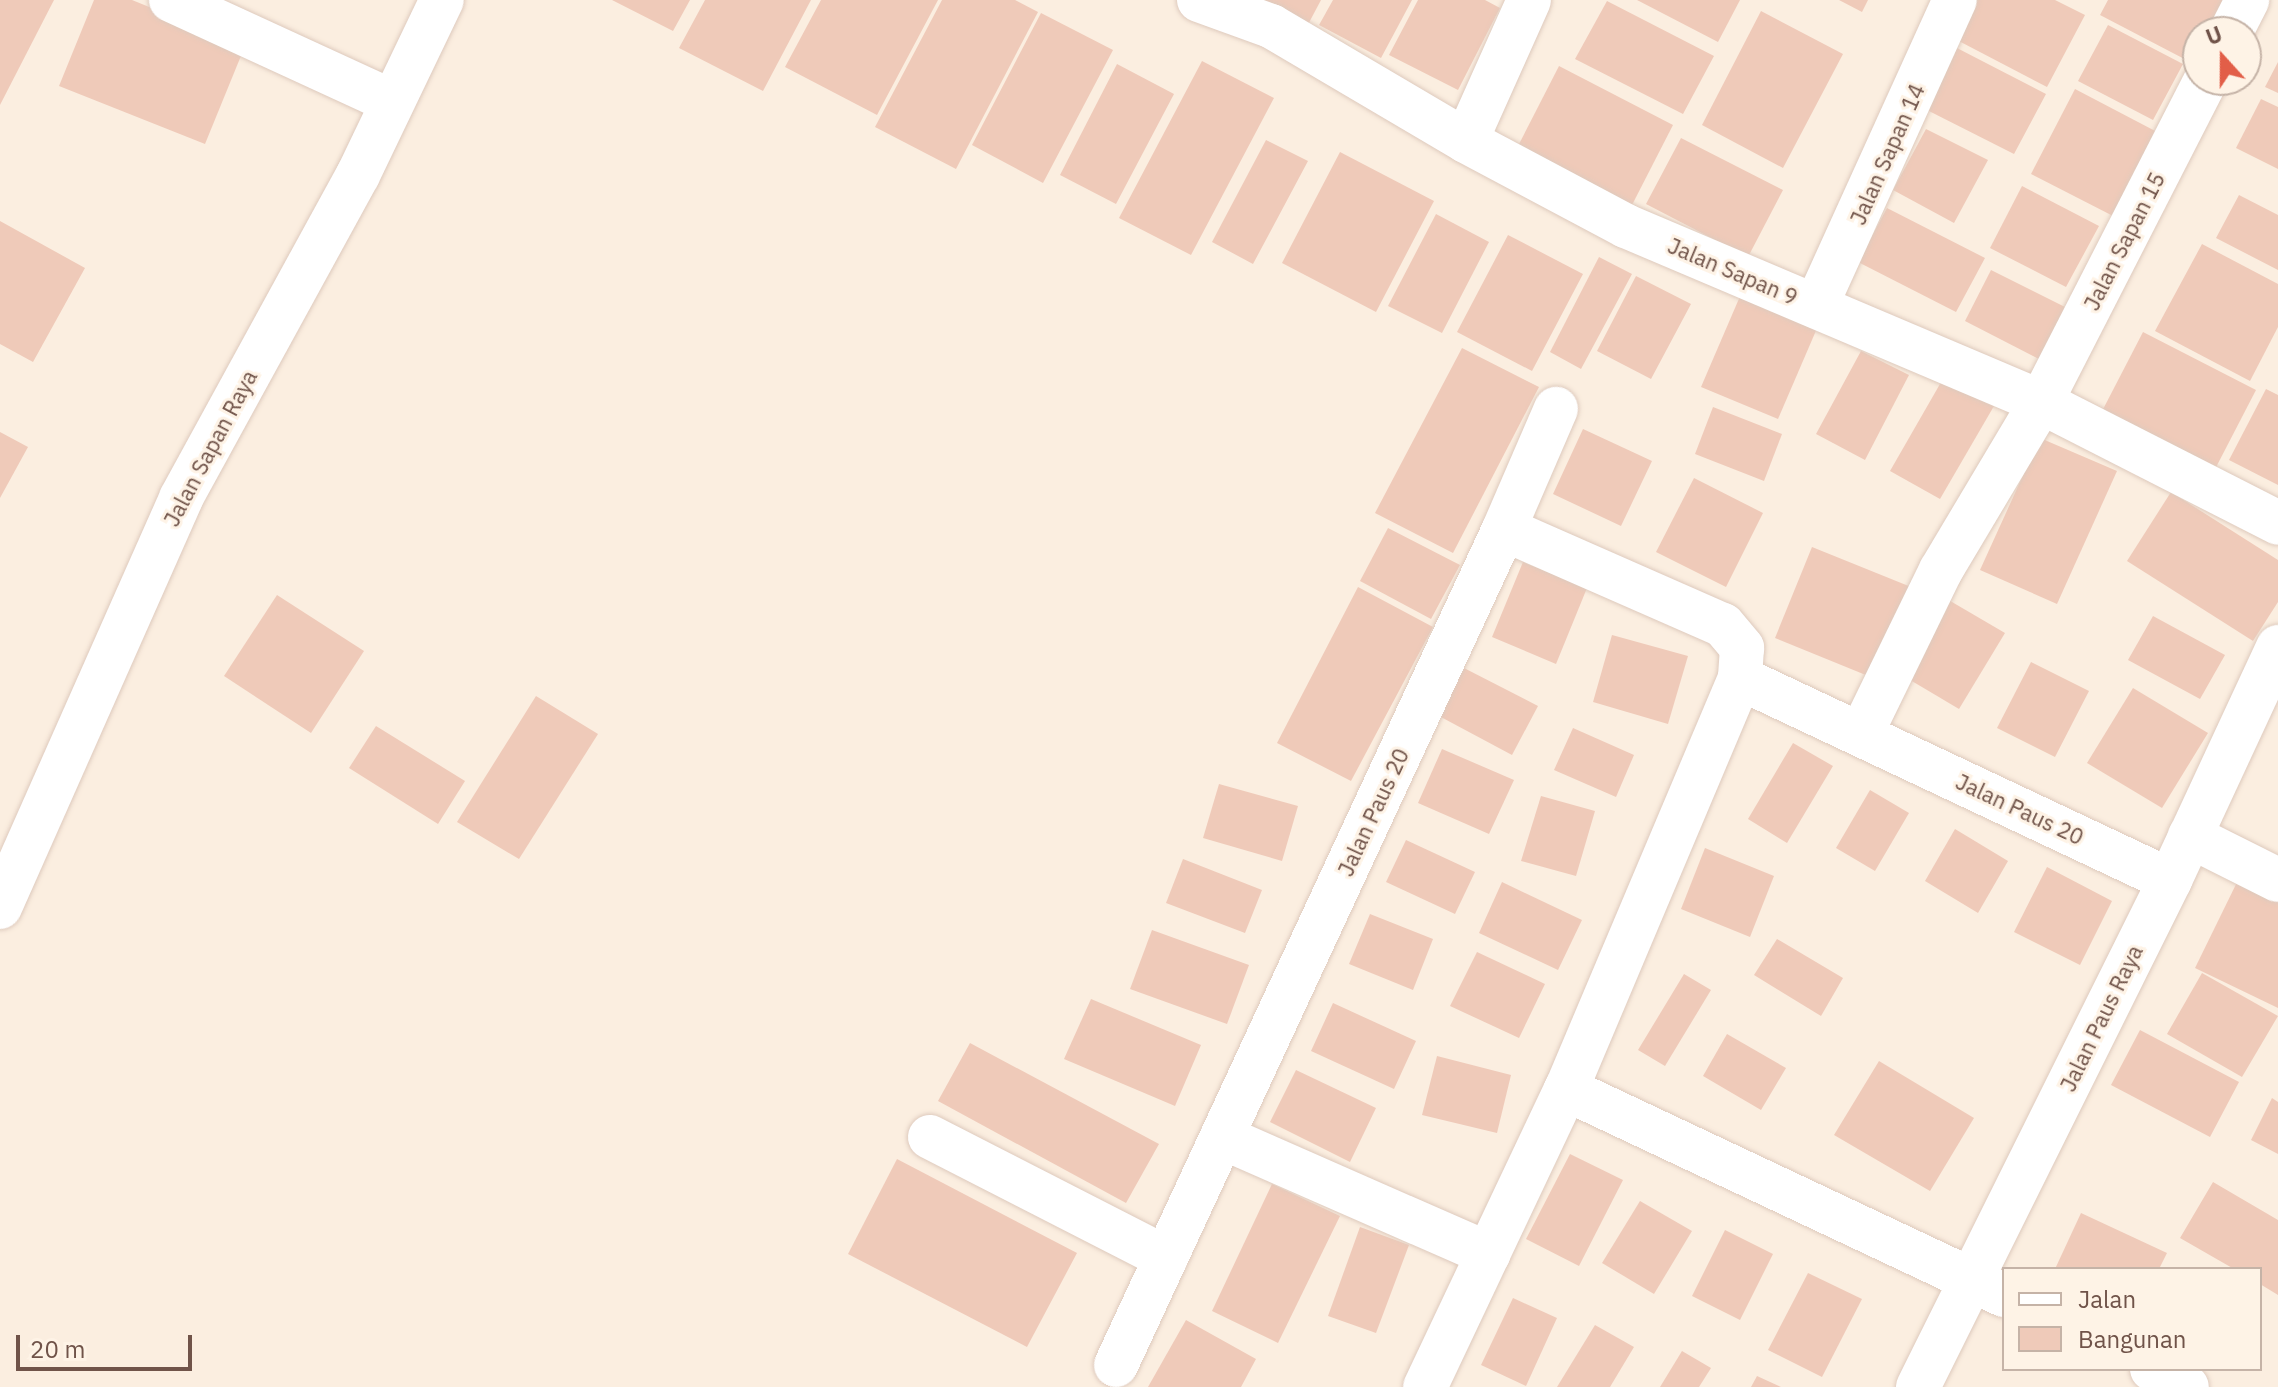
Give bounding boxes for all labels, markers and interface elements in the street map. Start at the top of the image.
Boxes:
north arrow [2182,16,2262,96]
text: U [2202,19,2226,51]
street label: Jalan Sapan 14 [1844,79,1930,229]
street label: Jalan Sapan 15 [2078,168,2170,314]
street label: Jalan Sapan 9 [1664,232,1802,310]
street label: Jalan Sapan Raya [158,365,262,531]
street label: Jalan Paus 20 [1332,744,1414,880]
street label: Jalan Paus 20 [1952,768,2088,850]
street label: Jalan Paus Raya [2054,941,2148,1095]
legend [2002,1267,2262,1371]
text: Jalan [2078,1283,2136,1315]
scale bar [20,1319,196,1369]
text: Bangunan [2078,1323,2186,1355]
text: 20 m [30,1333,85,1365]

